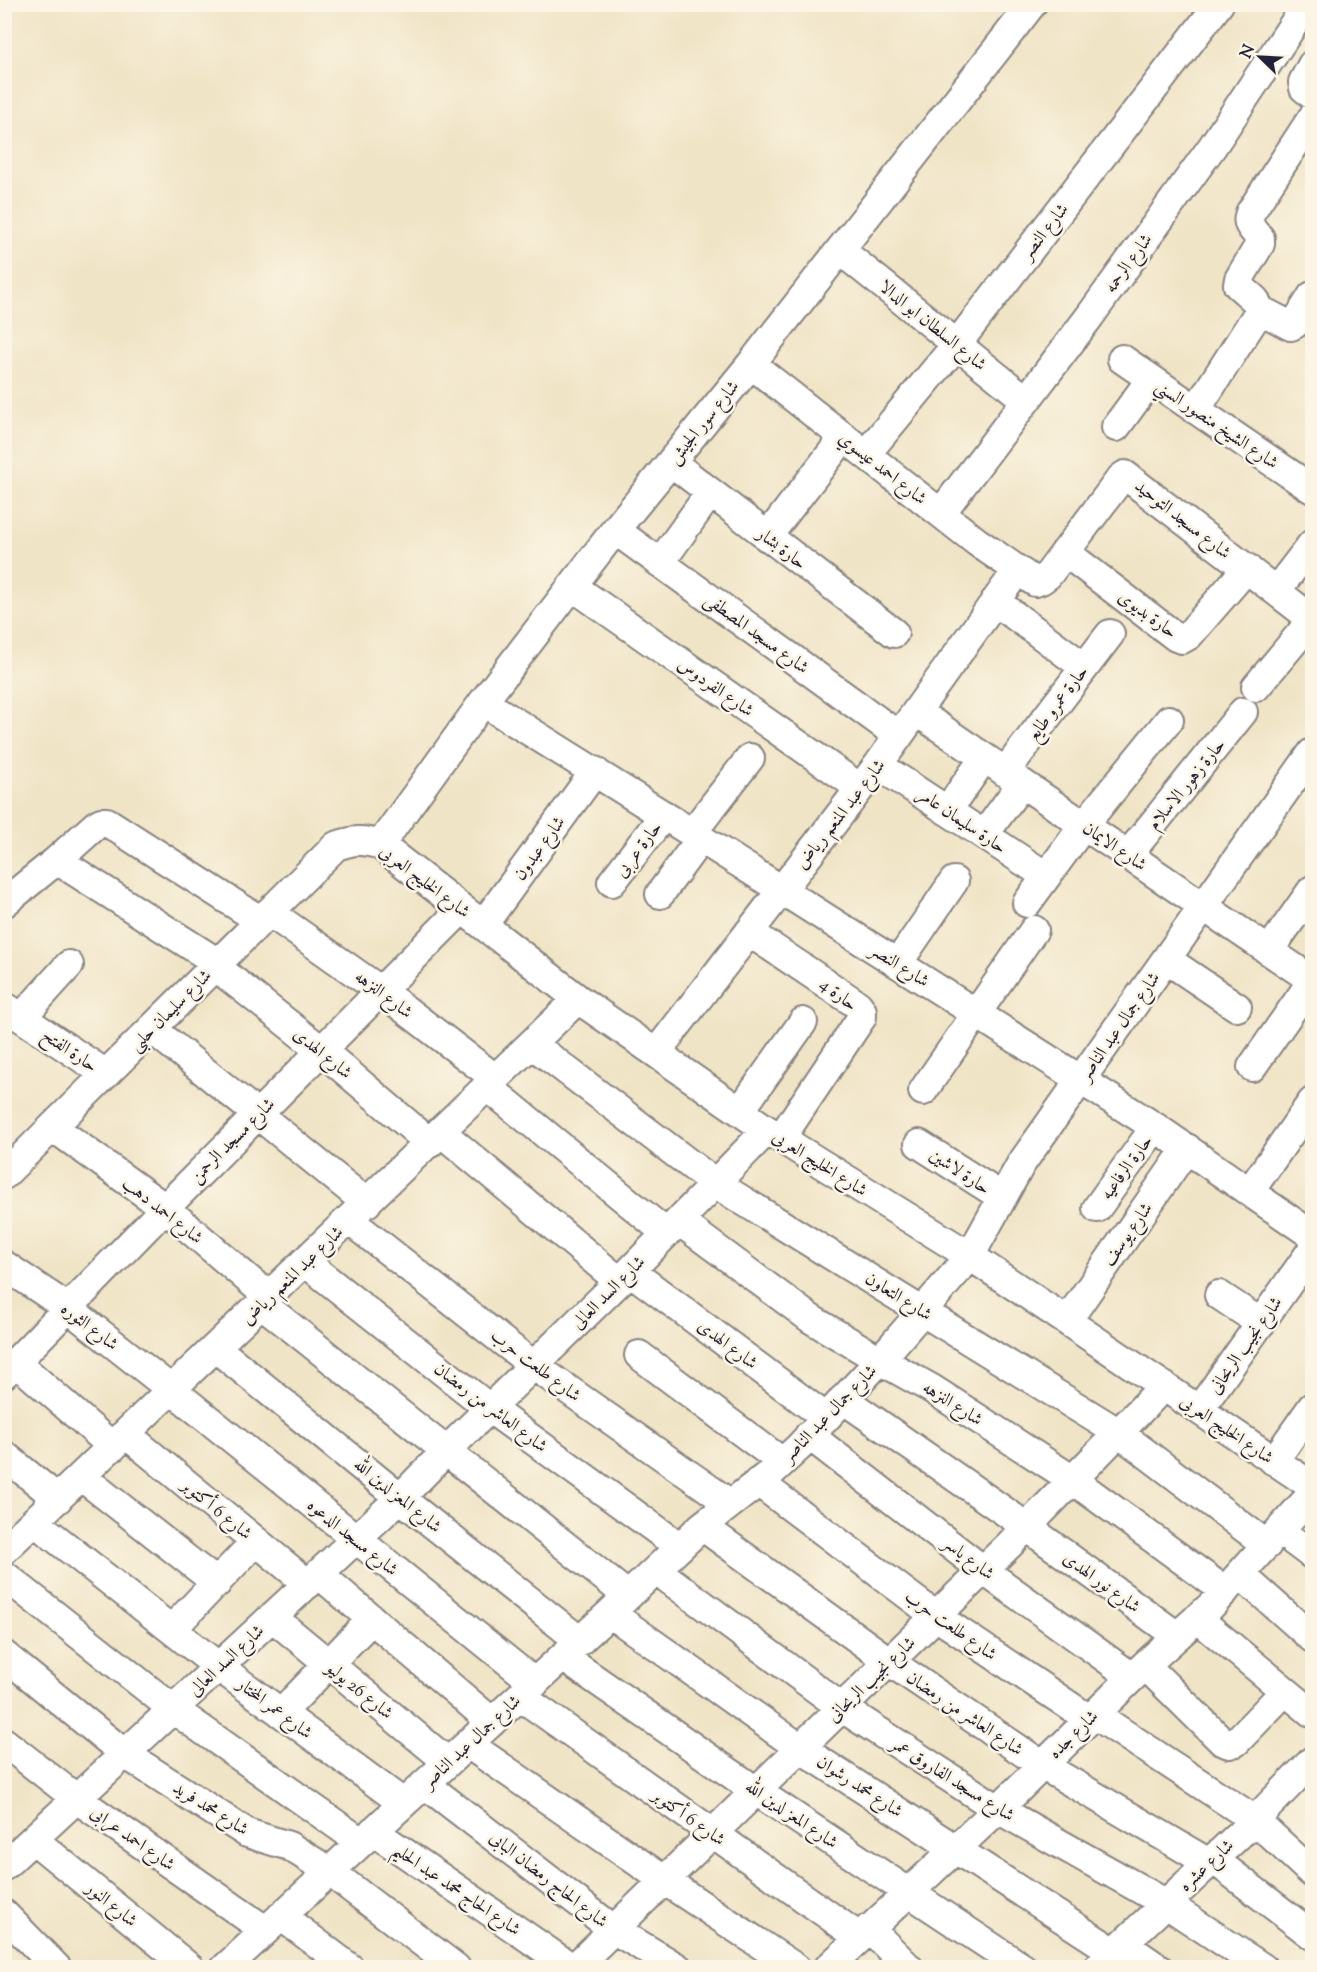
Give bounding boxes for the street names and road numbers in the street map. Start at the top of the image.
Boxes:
street label: شارع النصر [1014,198,1076,268]
street label: شارع الرحمه [1099,229,1160,299]
street label: شارع السلطان ابو الدالا [872,275,991,378]
street label: شارع الشيخ منصور السني [1148,375,1283,478]
street label: شارع سور الجيش [662,376,747,471]
street label: شارع احمد عيسوي [832,427,932,512]
street label: شارع مسجد التوحيد [1128,474,1236,567]
street label: حارة بشار [749,521,811,577]
street label: حارة بديوى [1112,585,1182,646]
street label: شارع مسجد المصطفى [698,588,813,681]
street label: شارع الفردوس [671,653,758,725]
street label: حارة عمرو طايع [1021,661,1097,748]
street label: حارة زهور الاسلام [1142,734,1234,837]
street label: شارع عبد المنعم رياض [790,755,895,877]
street label: حارة سليمان عامر [911,782,1011,861]
street label: شارع عبدون [508,812,573,887]
street label: حارة عربى [610,817,669,884]
street label: شارع الايمان [1076,817,1151,879]
street label: شارع الخليج العربى [372,840,475,926]
street label: شارع النصر [863,937,934,995]
street label: شارع سليمان حلبى [124,964,219,1059]
street label: شارع النزهه [348,965,417,1026]
street label: شارع جمال عبد الناصر [1072,967,1168,1088]
street label: حارة 4 [813,973,862,1019]
street label: حارة الفتح [35,1023,102,1081]
street label: شارع الهدى [287,1023,357,1087]
street label: شارع مسجد الرحمن [185,1093,282,1190]
street label: شارع الخليج العربى [766,1125,872,1205]
street label: حارة الرفاعيه [1095,1130,1160,1206]
street label: حارة لاشين [923,1143,995,1202]
street label: شارع احمد دهب [116,1172,208,1252]
street label: شارع يوسف [1097,1198,1160,1273]
street label: شارع عبد المنعم رياض [236,1221,352,1334]
street label: شارع السد العالى [567,1251,652,1336]
street label: شارع التعاون [859,1267,937,1329]
street label: شارع نجيب الريحانى [1203,1292,1290,1400]
street label: شارع الثوره [54,1297,123,1358]
street label: شارع الهدى [691,1314,762,1377]
street label: شارع طلعت حرب [484,1324,586,1409]
street label: شارع العاشر من رمضان [428,1357,552,1460]
street label: شارع جمال عبد الناصر [775,1360,884,1471]
street label: شارع النزهه [917,1376,987,1433]
street label: شارع الخليج العربى [1173,1390,1278,1473]
street label: شارع المعز لدين الله [347,1450,448,1540]
street label: شارع 6 أكتوبر [173,1471,258,1547]
street label: شارع مسجد الدعوه [300,1494,403,1584]
street label: شارع ياسر [935,1530,999,1588]
street label: شارع نور الهدى [1057,1547,1145,1621]
street label: شارع طلعت حرب [898,1585,1001,1668]
street label: شارع السد العالى [184,1619,271,1703]
street label: شارع نجيب الريحانى [822,1631,922,1729]
street label: شارع 26 يوليو [318,1655,398,1727]
street label: شارع العاشر من رمضان [900,1666,1028,1764]
street label: شارع عمر المختار [229,1671,317,1747]
street label: شارع جمال عبد الناصر [415,1689,528,1797]
street label: شارع جده [1043,1705,1105,1766]
street label: شارع مسجد الفاروق عمر [883,1731,1019,1829]
street label: شارع محمد رشوان [811,1750,907,1825]
street label: شارع المعز لدين الله [739,1772,844,1856]
street label: شارع محمد فريد [167,1776,253,1843]
street label: شارع 6 أكتوبر [644,1781,731,1854]
street label: شارع احمد عرابى [84,1801,180,1879]
street label: شارع الحاج رمضان البابى [482,1826,613,1936]
street label: شارع عشره [1174,1834,1241,1899]
street label: شارع الحاج محمد عبد الحليم [385,1838,525,1946]
street label: شارع النور [78,1875,142,1935]

